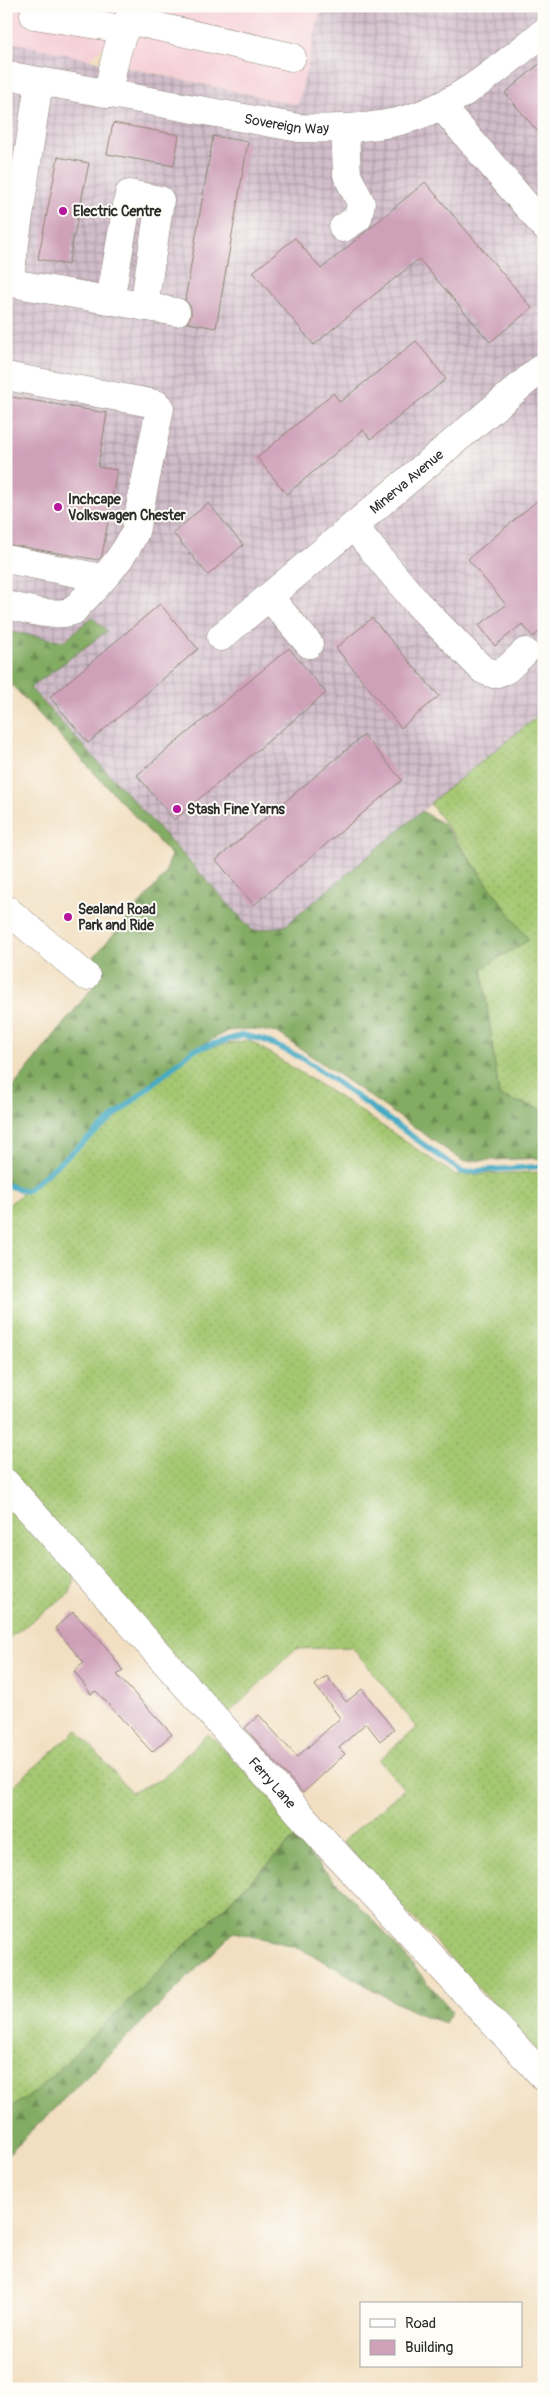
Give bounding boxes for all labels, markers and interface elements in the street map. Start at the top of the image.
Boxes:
street label: Sovereign Way [243,110,329,137]
place label: Electric Centre [73,203,162,220]
marker: Electric Centre [57,205,69,217]
street label: Minerva Avenue [366,446,447,518]
place label: Inchcape Volkswagen Chester [68,491,187,524]
marker: Inchcape Volkswagen Chester [52,501,64,513]
place label: Stash Fine Yarns [187,801,286,818]
marker: Stash Fine Yarns [171,803,183,815]
place label: Sealand Road Park and Ride [78,901,156,934]
marker: Sealand Road Park and Ride [62,911,74,923]
street label: Ferry Lane [245,1754,299,1812]
legend [360,2302,522,2368]
text: Road [405,2314,436,2333]
text: Building [405,2338,453,2357]

